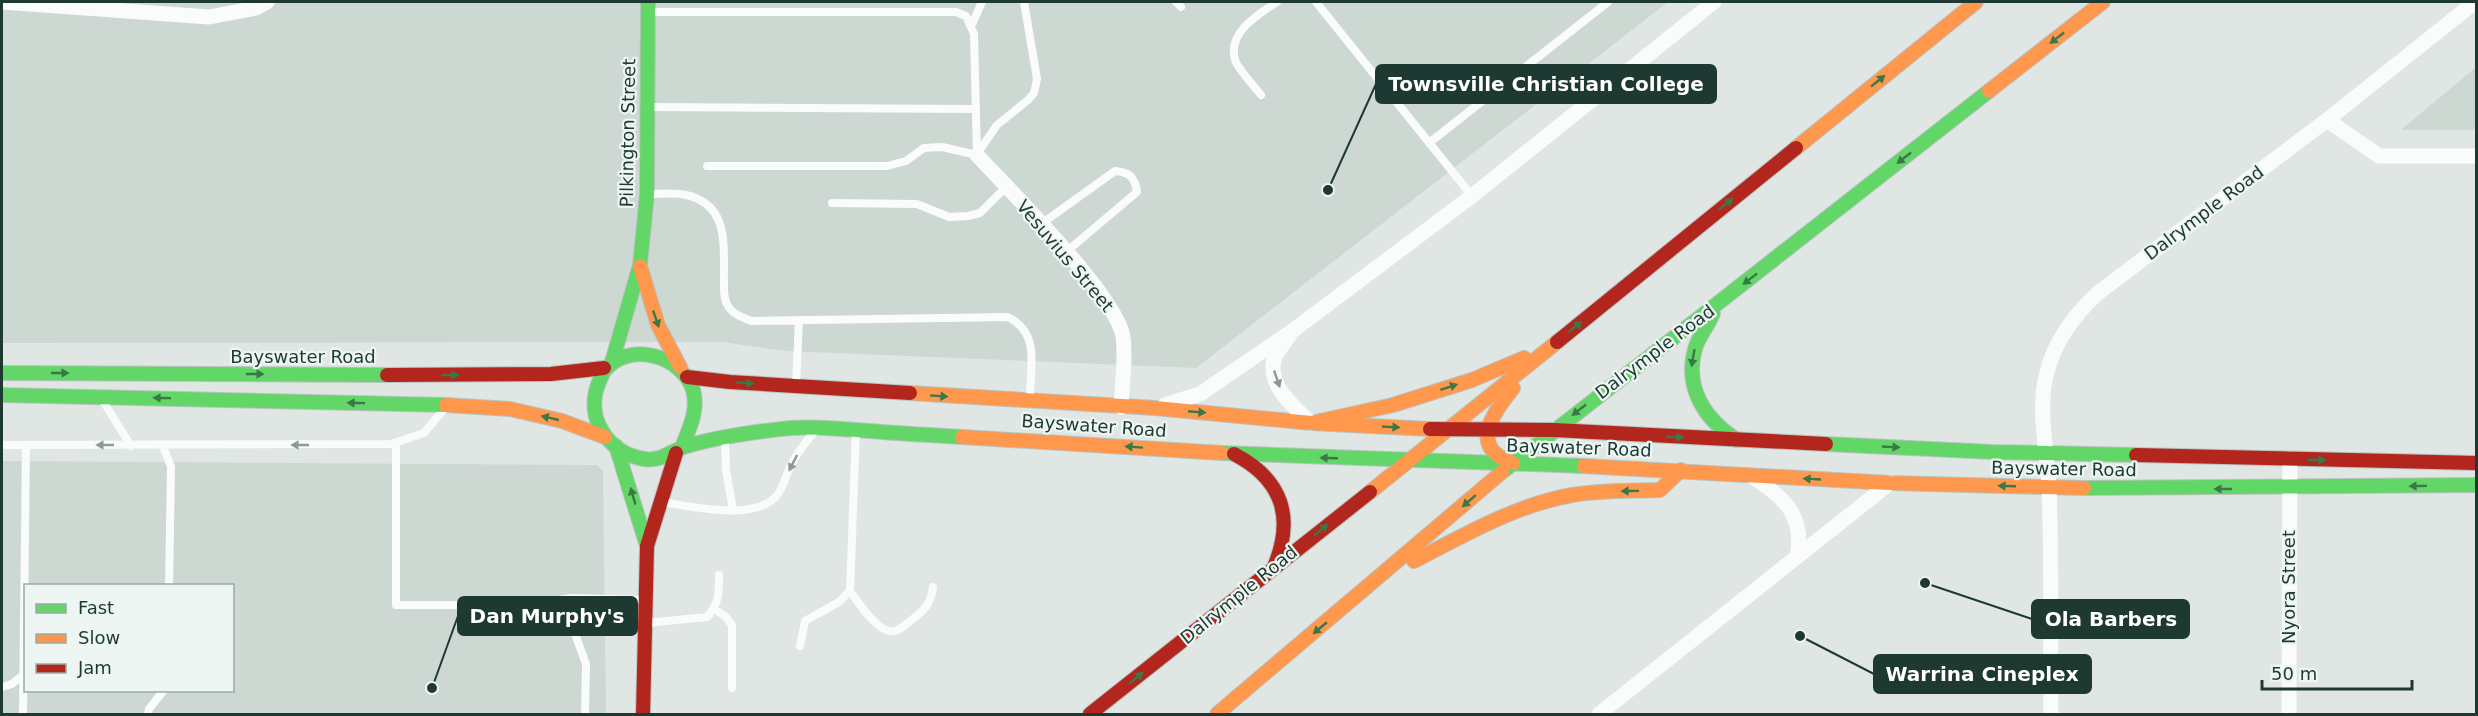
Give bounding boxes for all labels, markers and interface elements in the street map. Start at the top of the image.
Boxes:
one-way arrow [2049,31,2065,44]
street label: Pilkington Street [616,59,639,207]
callout: Townsville Christian College [1376,65,1716,103]
text: Townsville Christian College [1388,72,1704,96]
one-way arrow [1870,75,1885,88]
one-way arrow [1896,152,1911,164]
street label: Dalrymple Road [2140,161,2267,264]
street label: Vesuvius Street [1012,195,1118,316]
one-way arrow [1718,197,1734,210]
one-way arrow [1742,272,1758,285]
street label: Dalrymple Road [1591,300,1718,403]
one-way arrow [652,310,662,328]
one-way arrow [1567,320,1583,333]
street label: Bayswater Road [230,346,376,367]
one-way arrow [1688,349,1697,368]
one-way arrow [50,369,69,378]
one-way arrow [245,370,264,379]
one-way arrow [1272,370,1282,388]
one-way arrow [440,371,459,380]
one-way arrow [735,379,754,388]
one-way arrow [1440,382,1458,392]
one-way arrow [930,391,949,400]
one-way arrow [152,394,171,403]
one-way arrow [347,398,366,408]
one-way arrow [1571,404,1587,417]
one-way arrow [1187,407,1206,417]
street label: Bayswater Road [1021,410,1167,441]
one-way arrow [541,412,560,422]
one-way arrow [1382,422,1401,431]
one-way arrow [1666,432,1685,441]
street label: Bayswater Road [1506,434,1652,461]
one-way arrow [95,440,114,450]
one-way arrow [290,440,309,450]
one-way arrow [1125,442,1144,452]
one-way arrow [1881,442,1900,452]
one-way arrow [1319,453,1338,462]
one-way arrow [788,455,797,472]
one-way arrow [2307,456,2326,465]
street label: Bayswater Road [1991,457,2137,480]
one-way arrow [1803,475,1822,484]
one-way arrow [2409,481,2428,491]
one-way arrow [1998,482,2017,491]
one-way arrow [2214,484,2233,493]
one-way arrow [628,486,637,504]
one-way arrow [1621,486,1640,496]
one-way arrow [1462,494,1477,507]
one-way arrow [1313,523,1329,536]
street label: Nyora Street [2278,530,2299,644]
street label: Dalrymple Road [1176,541,1301,648]
legend [24,584,234,692]
text: Fast [78,597,114,618]
callout: Dan Murphy's [458,597,637,635]
callout: Ola Barbers [2032,600,2189,638]
text: Dan Murphy's [470,604,624,628]
text: Ola Barbers [2045,607,2177,631]
one-way arrow [1313,621,1328,634]
text: Slow [78,627,120,648]
scale bar [2262,653,2412,691]
callout: Warrina Cineplex [1874,655,2091,693]
text: Jam [77,657,112,678]
text: Warrina Cineplex [1885,662,2079,686]
text: 50 m [2271,663,2317,684]
one-way arrow [1128,671,1144,684]

